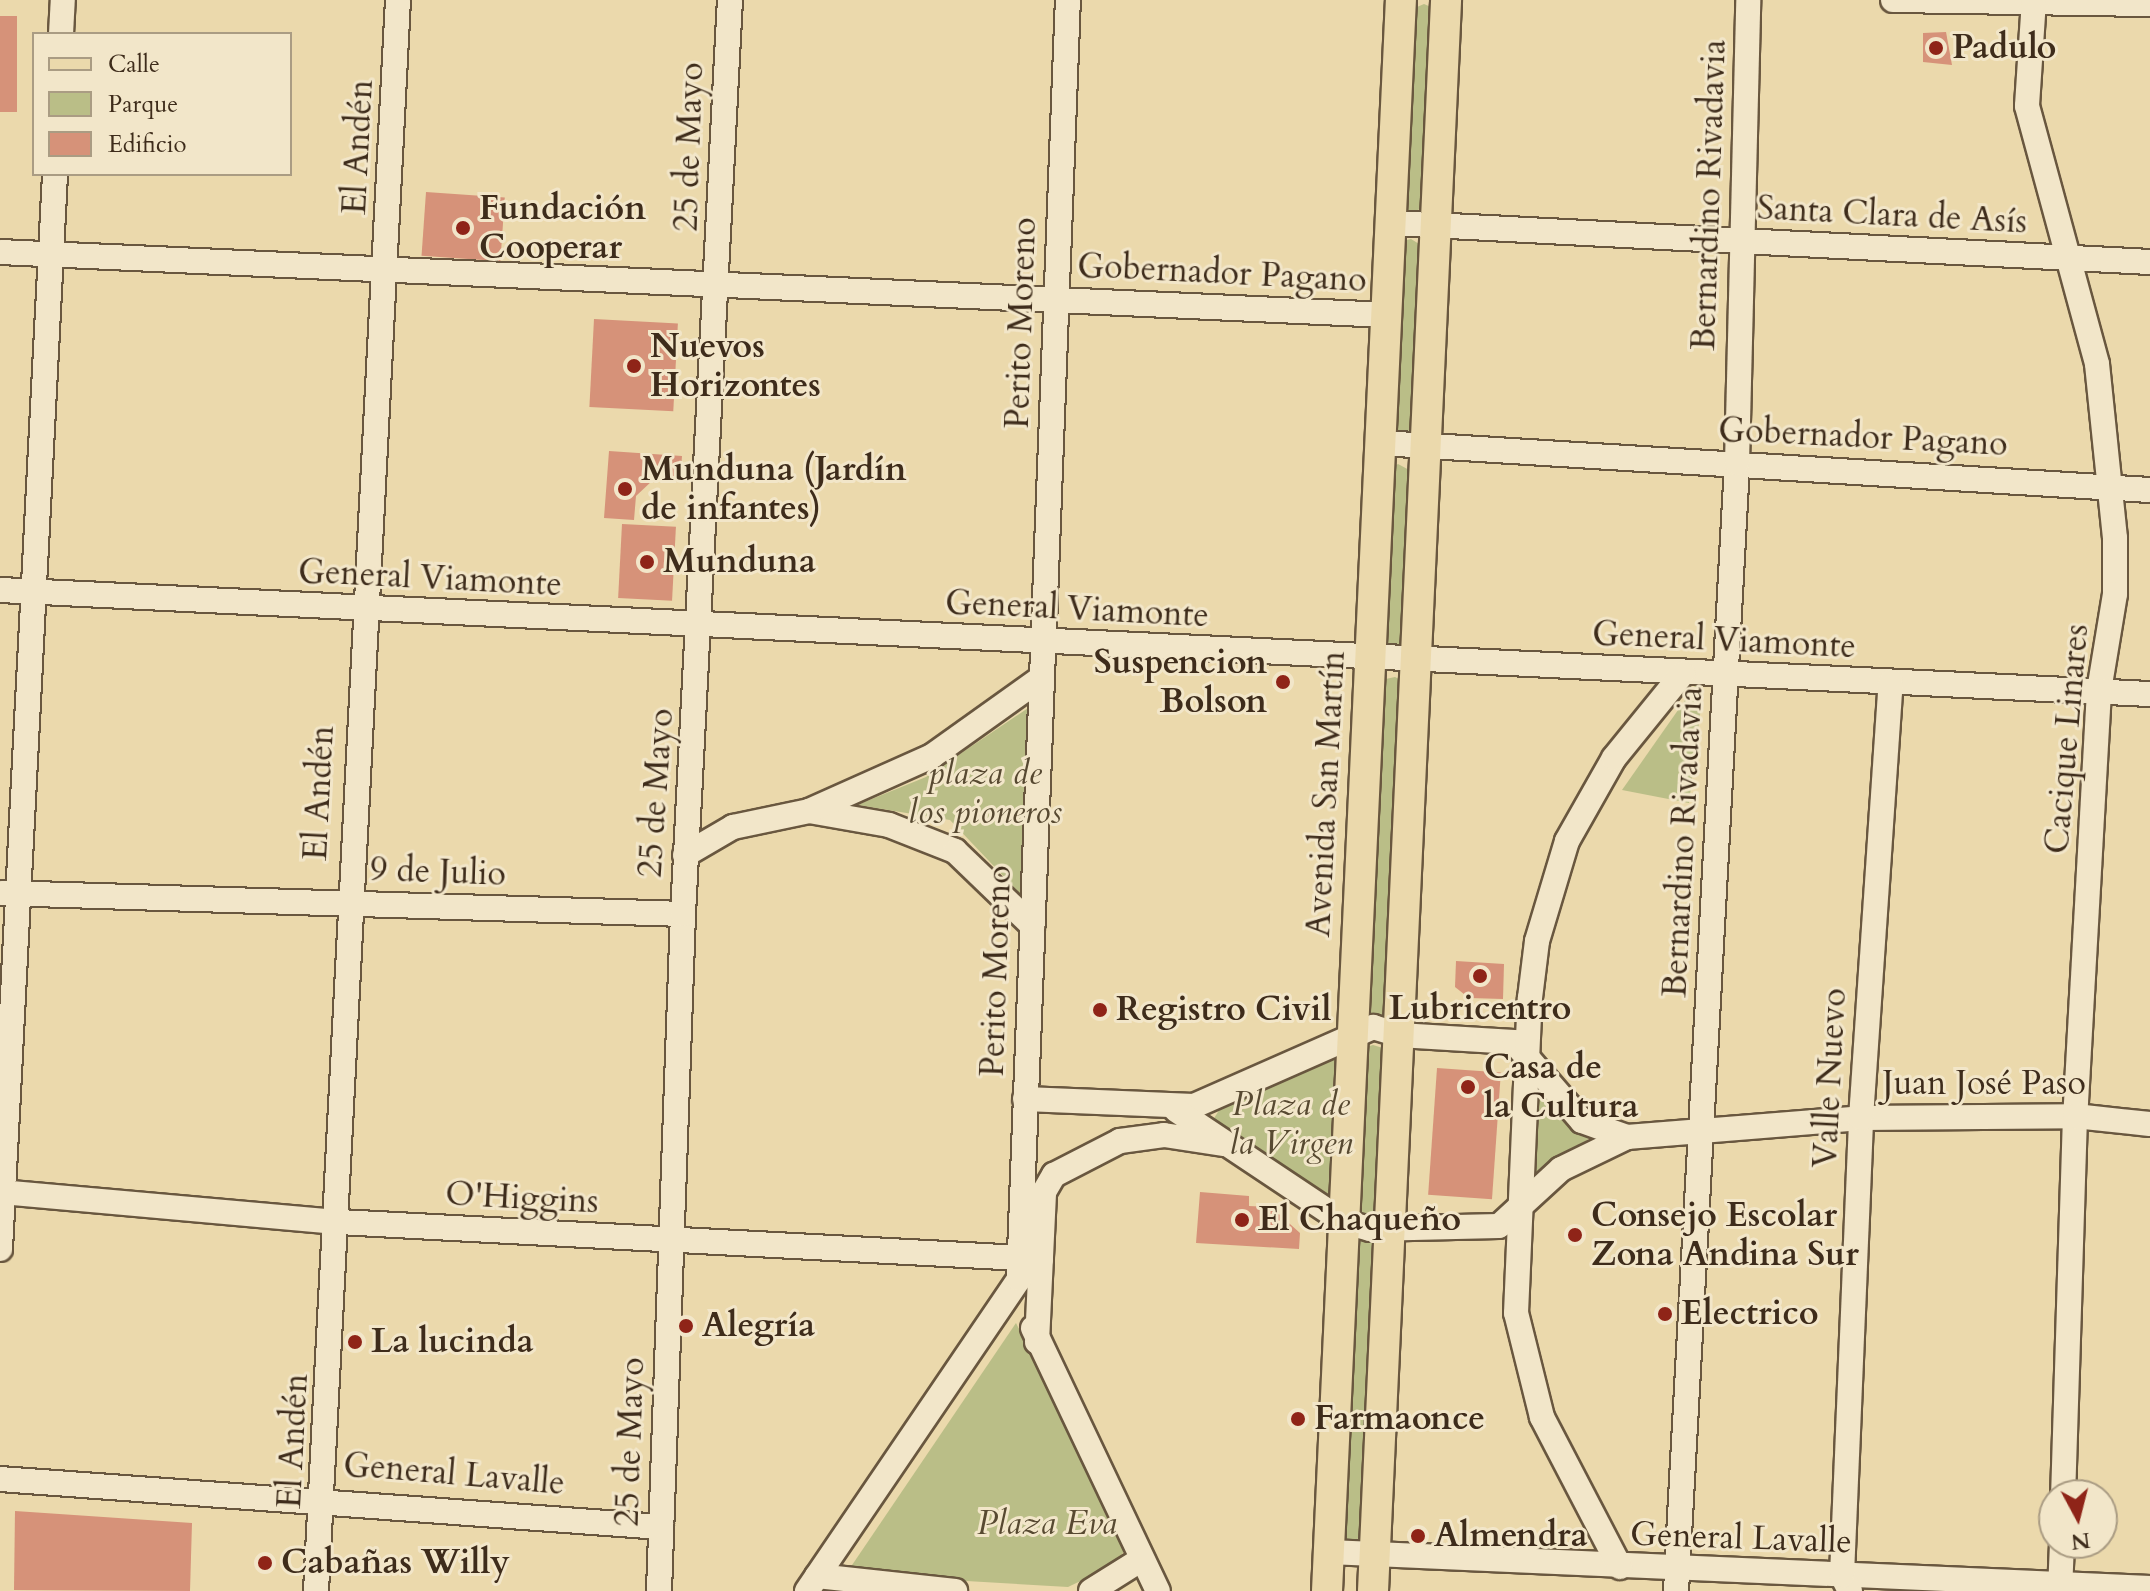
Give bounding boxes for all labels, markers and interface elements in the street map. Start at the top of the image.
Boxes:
place label: Padulo [1952,28,2056,68]
legend [32,32,292,176]
street label: Bernardino Rivadavia [1683,39,1735,351]
marker: Padulo [1927,39,1945,57]
text: Calle [108,48,160,81]
street label: 25 de Mayo [666,61,712,233]
street label: El Andén [334,78,382,216]
text: Parque [108,88,178,121]
text: Edificio [108,128,187,161]
place label: Fundación Cooperar [479,188,646,268]
street label: Santa Clara de Asís [1756,188,2028,242]
street label: Perito Moreno [997,217,1045,429]
marker: Fundación Cooperar [454,219,472,237]
street label: Gobernador Pagano [1076,245,1368,301]
place label: Nuevos Horizontes [650,326,821,406]
marker: Nuevos Horizontes [625,357,643,375]
street label: Gobernador Pagano [1717,409,2009,465]
place label: Munduna (Jardín de infantes) [641,449,907,528]
marker: Munduna (Jardín de infantes) [616,480,634,498]
place label: Munduna [663,542,816,582]
street label: General Viamonte [297,551,563,605]
marker: Munduna [638,553,656,571]
street label: General Viamonte [944,582,1210,636]
street label: General Viamonte [1591,613,1857,667]
street label: Cacique Linares [2037,622,2097,856]
place label: Suspencion Bolson [1094,642,1267,722]
street label: Avenida San Martín [1298,650,1354,938]
marker: Suspencion Bolson [1274,673,1292,691]
street label: Bernardino Rivadavia [1654,686,1712,998]
street label: 25 de Mayo [630,707,682,879]
street label: El Andén [295,724,343,862]
park label: plaza de los pioneros [908,753,1062,832]
street label: 9 de Julio [369,849,507,895]
street label: Perito Moreno [972,865,1020,1077]
marker: Lubricentro [1471,967,1489,985]
street label: Valle Nuevo [1805,987,1855,1169]
place label: Lubricentro [1389,989,1571,1029]
place label: Registro Civil [1116,990,1331,1030]
marker: Registro Civil [1091,1001,1109,1019]
place label: Casa de la Cultura [1484,1047,1639,1126]
street label: Juan José Paso [1882,1064,2086,1104]
marker: Casa de la Cultura [1459,1078,1477,1096]
park label: Plaza de la Virgen [1229,1084,1353,1164]
street label: O'Higgins [444,1174,600,1222]
place label: Consejo Escolar Zona Andina Sur [1591,1195,1859,1274]
place label: El Chaqueño [1258,1200,1461,1240]
marker: El Chaqueño [1233,1211,1251,1229]
marker: Consejo Escolar Zona Andina Sur [1566,1226,1584,1244]
place label: Electrico [1681,1294,1819,1334]
marker: Electrico [1656,1305,1674,1323]
place label: Alegría [702,1306,815,1346]
marker: Alegría [677,1317,695,1335]
place label: La lucinda [371,1322,534,1362]
marker: La lucinda [346,1333,364,1351]
street label: 25 de Mayo [607,1356,653,1528]
street label: El Andén [269,1372,317,1510]
place label: Farmaonce [1314,1399,1485,1439]
marker: Farmaonce [1289,1410,1307,1428]
street label: General Lavalle [342,1444,566,1504]
north arrow [2038,1479,2118,1559]
park label: Plaza Eva [977,1504,1117,1544]
street label: General Lavalle [1629,1514,1853,1562]
place label: Almendra [1434,1516,1588,1556]
text: N [2069,1525,2092,1557]
marker: Almendra [1409,1527,1427,1545]
place label: Cabañas Willy [281,1543,510,1583]
marker: Cabañas Willy [256,1554,274,1572]

